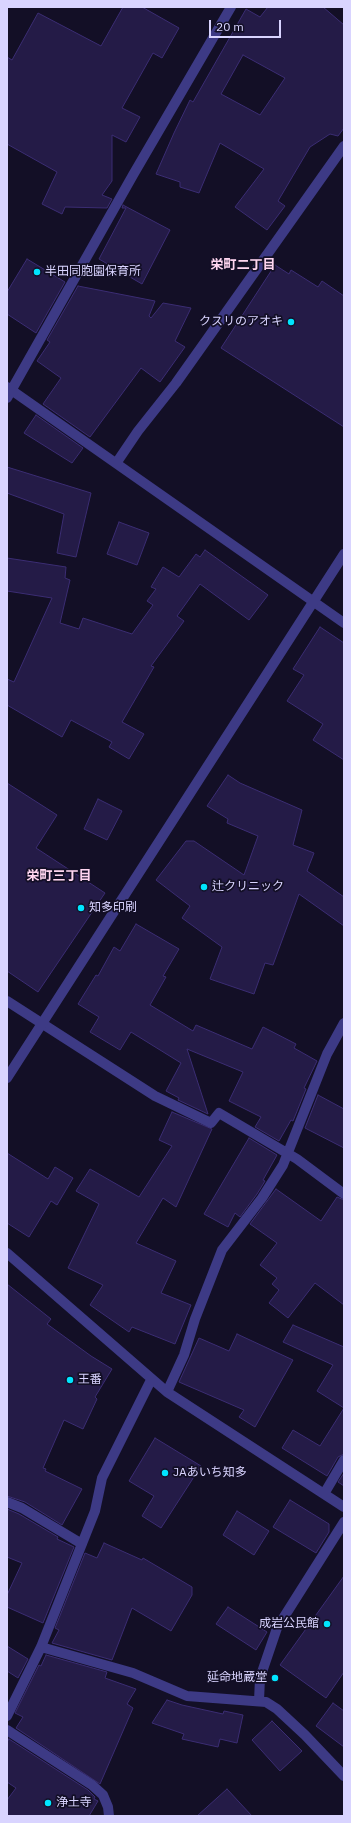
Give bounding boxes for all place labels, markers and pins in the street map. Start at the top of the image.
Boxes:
place label: 半田同胞園保育所 [45,265,141,279]
marker: 半田同胞園保育所 [32,267,42,277]
place label: クスリのアオキ [199,315,283,329]
marker: クスリのアオキ [286,317,296,327]
place label: 辻クリニック [212,880,284,894]
marker: 辻クリニック [199,882,209,892]
place label: 知多印刷 [89,901,137,915]
marker: 知多印刷 [76,903,86,913]
place label: 王番 [78,1373,102,1387]
marker: 王番 [65,1375,75,1385]
place label: JAあいち知多 [173,1466,247,1480]
marker: JAあいち知多 [160,1468,170,1478]
place label: 成岩公民館 [259,1617,319,1631]
marker: 成岩公民館 [322,1619,332,1629]
place label: 延命地蔵堂 [207,1671,267,1685]
marker: 延命地蔵堂 [270,1673,280,1683]
place label: 浄土寺 [56,1796,92,1810]
marker: 浄土寺 [43,1798,53,1808]

